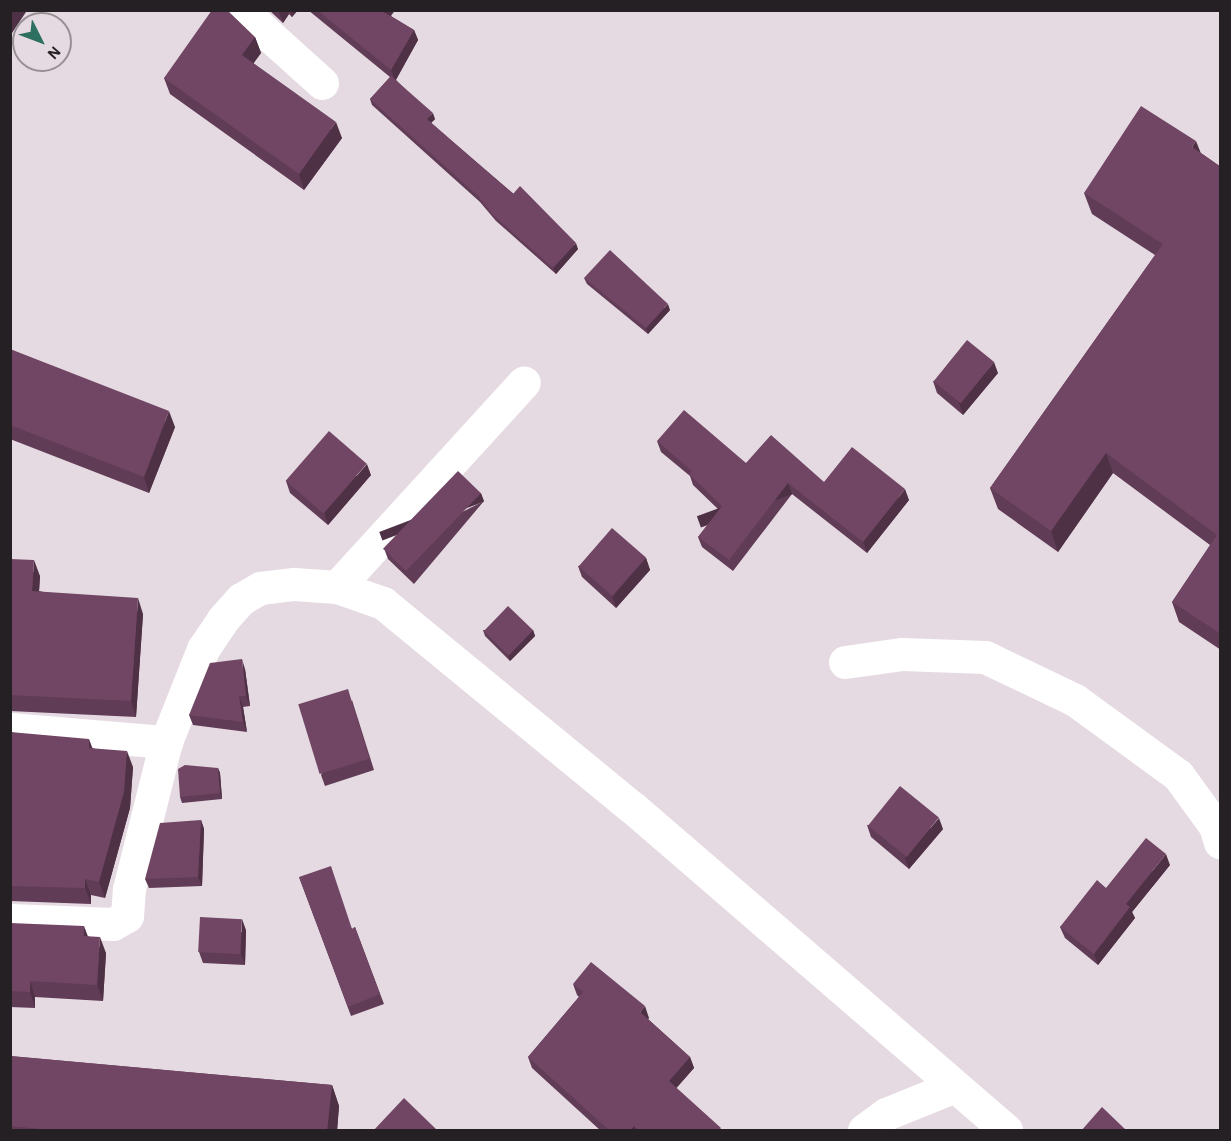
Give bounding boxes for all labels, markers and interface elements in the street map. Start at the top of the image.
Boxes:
north arrow [12,12,72,72]
text: N [44,43,64,62]

